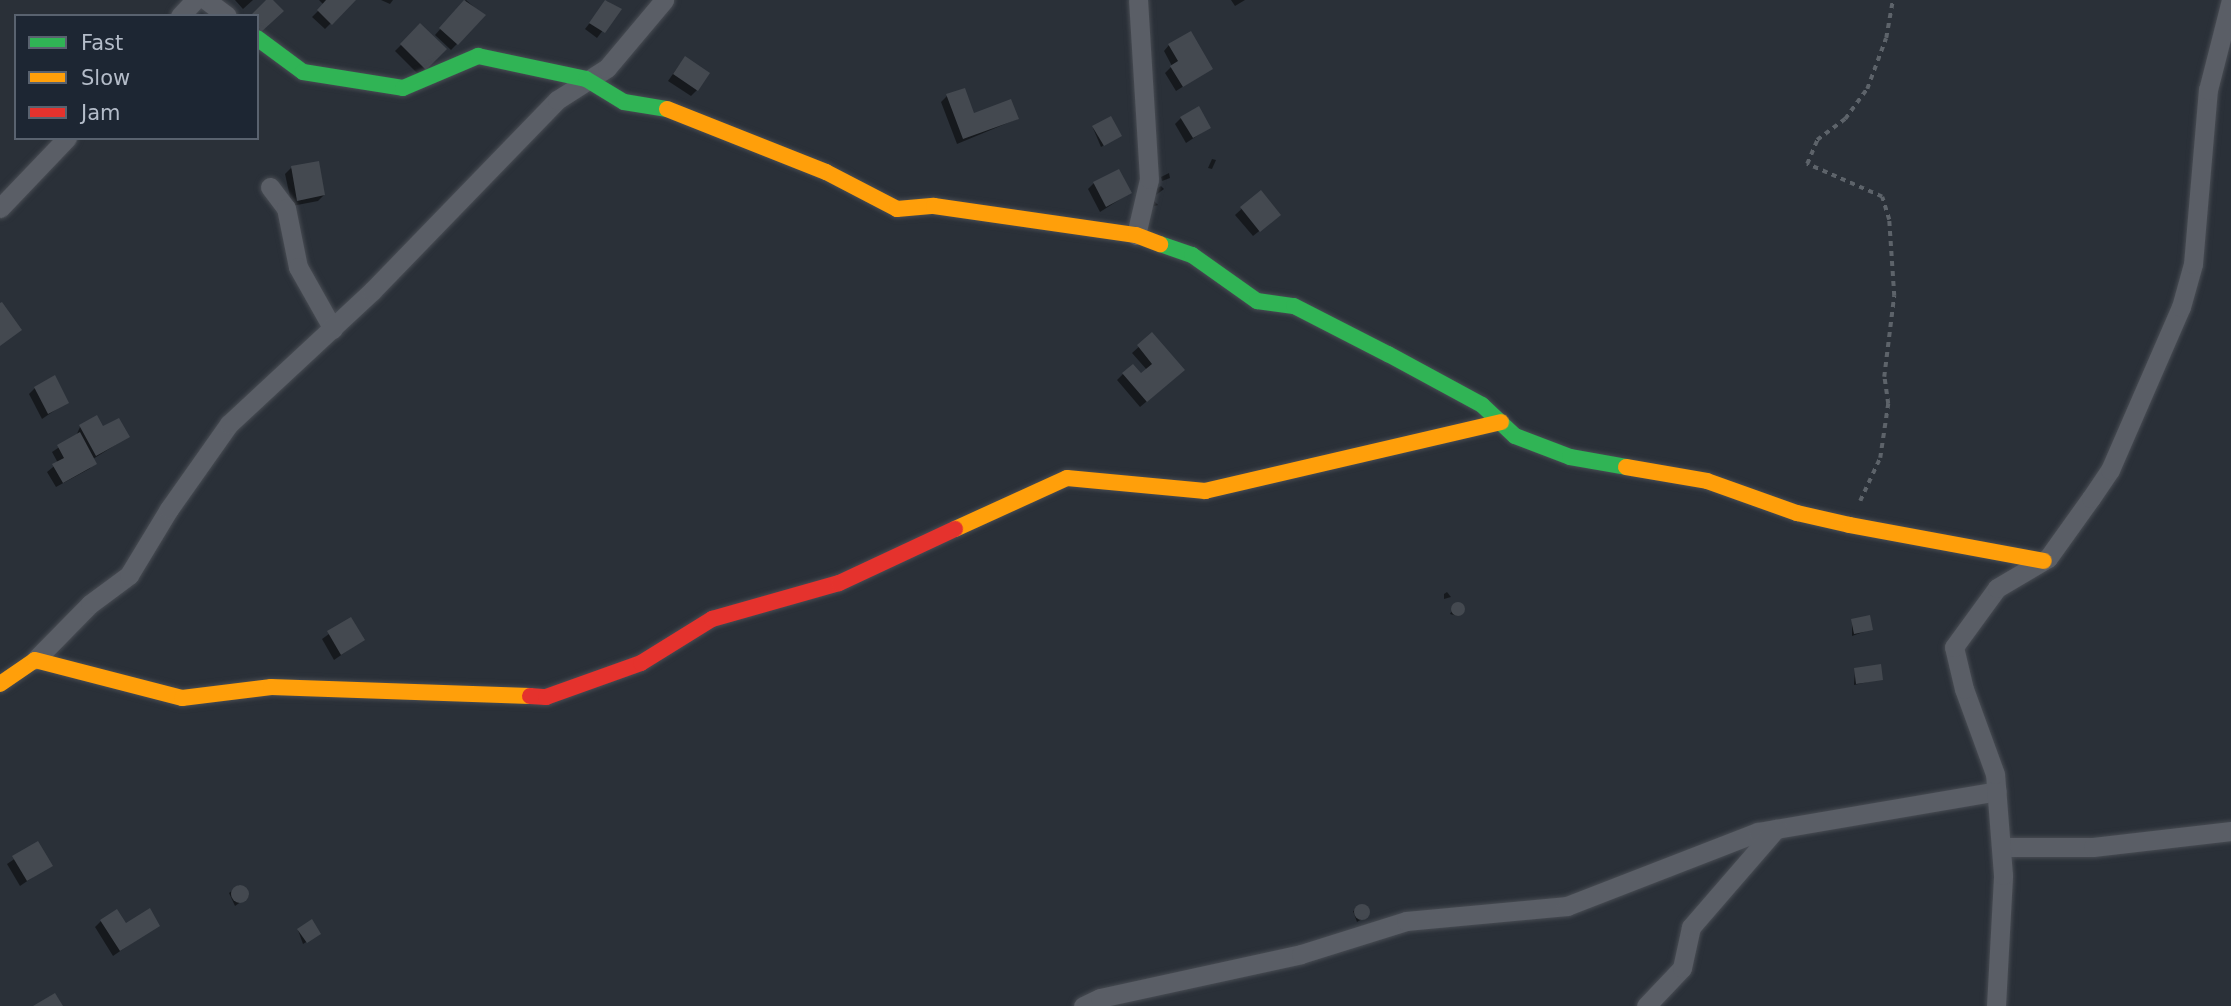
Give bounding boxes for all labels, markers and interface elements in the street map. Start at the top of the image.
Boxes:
legend [14,14,259,140]
text: Fast [81,31,123,55]
text: Slow [81,66,130,90]
text: Jam [81,101,121,125]

